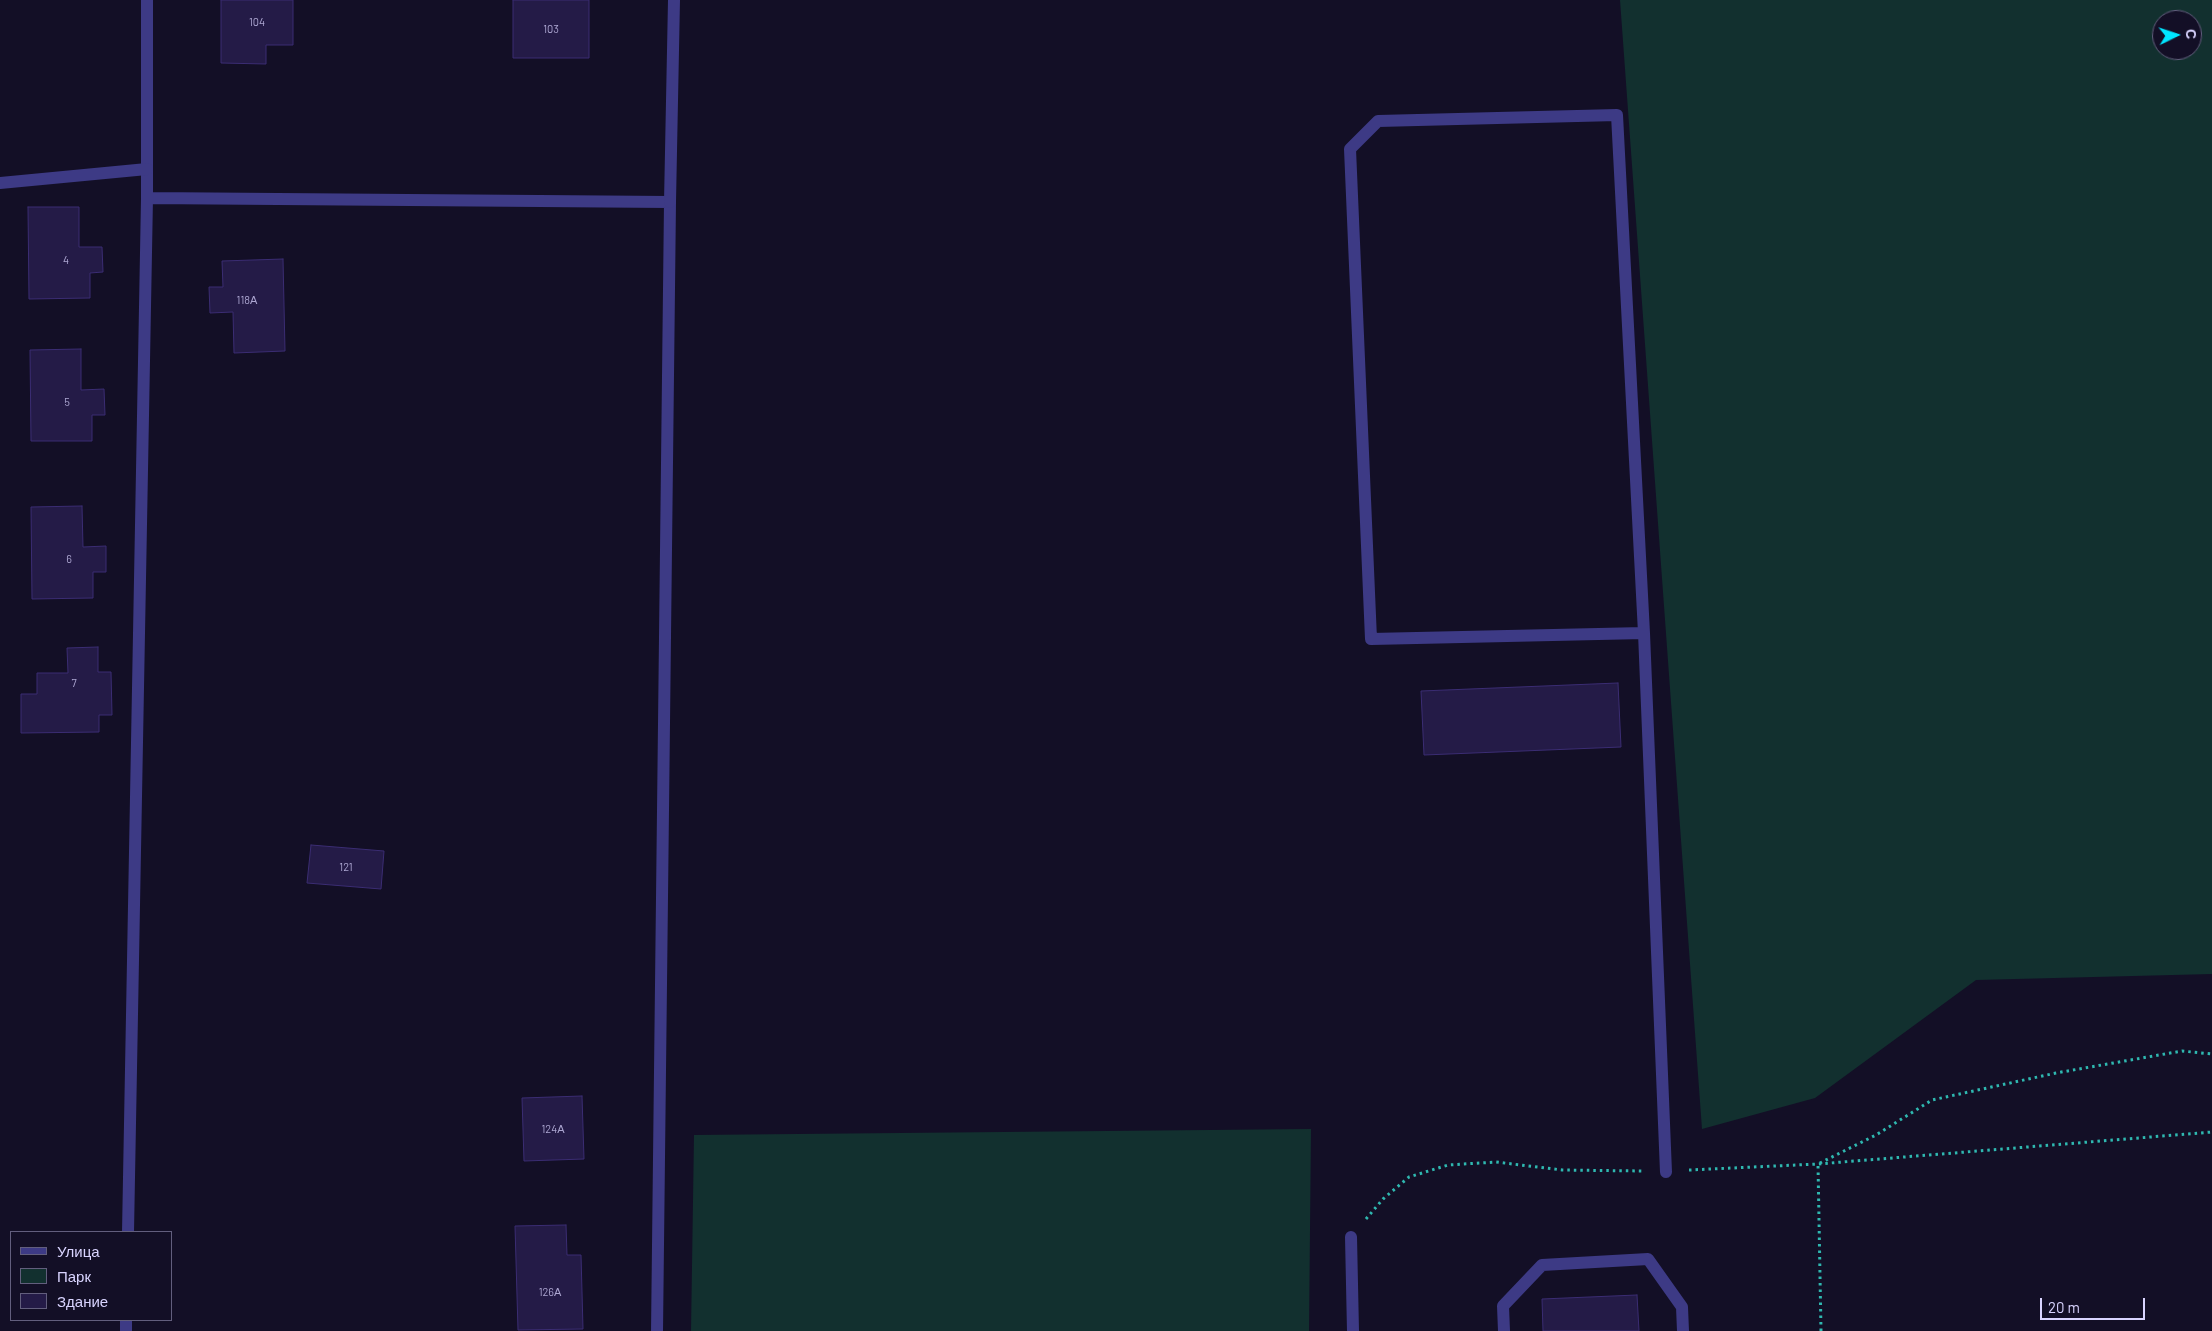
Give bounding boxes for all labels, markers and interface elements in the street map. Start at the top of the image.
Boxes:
north arrow [2152,10,2202,60]
house number: 104 [249,15,265,29]
house number: 103 [543,22,559,36]
text: С [2183,28,2200,40]
house number: 4 [63,253,69,267]
house number: 118А [237,293,257,307]
house number: 5 [64,395,70,409]
house number: 6 [66,552,72,566]
house number: 7 [71,676,77,690]
house number: 121 [339,860,353,874]
house number: 124А [541,1122,565,1136]
legend [10,1231,172,1321]
text: Улица [57,1242,100,1260]
text: Парк [57,1267,91,1285]
house number: 126А [539,1285,561,1299]
scale bar [2042,1288,2147,1320]
text: Здание [57,1292,108,1310]
text: 20 m [2048,1298,2080,1316]

